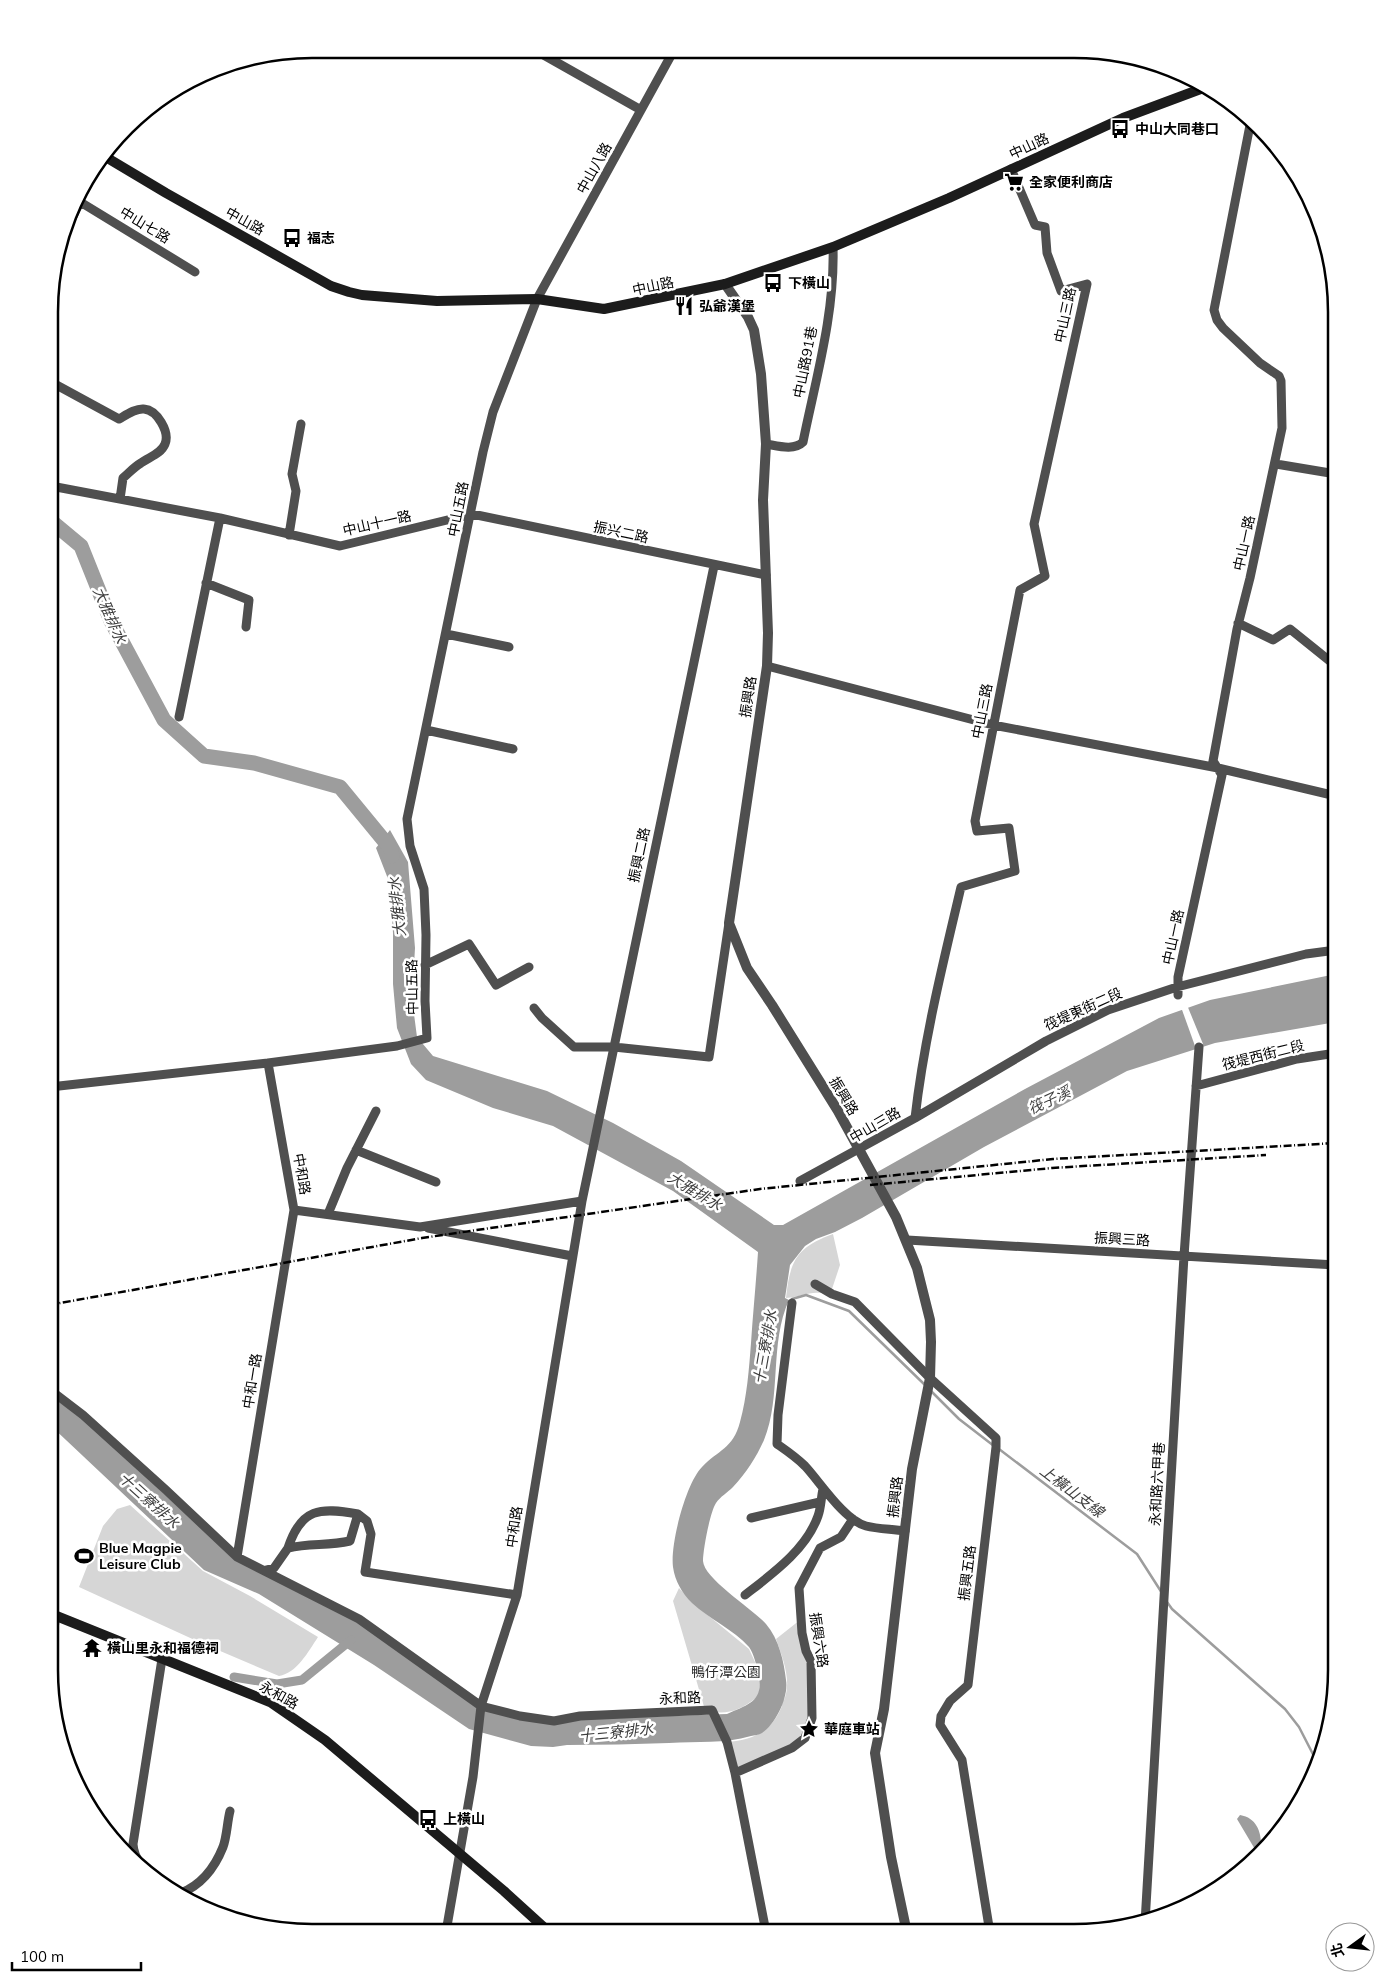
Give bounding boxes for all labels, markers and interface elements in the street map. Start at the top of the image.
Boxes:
bus stop icon: 中山大同巷口 [1109,118,1131,140]
place label: 中山大同巷口 [1135,120,1219,138]
street label: 中山路 [1006,129,1052,163]
street label: 中山八路 [573,139,615,197]
supermarket icon: 全家便利商店 [1003,171,1025,193]
place label: 全家便利商店 [1029,173,1113,191]
street label: 中山七路 [116,203,174,247]
street label: 中山路 [222,203,268,239]
bus stop icon: 福志 [281,227,303,249]
place label: 福志 [307,229,335,247]
bus stop icon: 下橫山 [762,272,784,294]
street label: 中山路 [631,273,675,299]
place label: 下橫山 [788,274,830,292]
street label: 中山三路 [1050,286,1080,344]
restaurant icon: 弘爺漢堡 [673,295,695,317]
place label: 弘爺漢堡 [699,297,755,315]
street label: 中山路91巷 [789,325,821,399]
street label: 中山五路 [444,480,472,538]
street label: 中山十一路 [341,506,413,540]
street label: 中山一路 [1229,514,1259,572]
street label: 振兴二路 [592,517,650,547]
water label: 大雅排水 [89,584,131,647]
street label: 振興路 [736,675,760,719]
street label: 中山三路 [968,682,996,740]
street label: 振興二路 [624,826,654,884]
water label: 大雅排水 [384,875,410,938]
street label: 中山一路 [1158,908,1188,966]
street label: 中山五路 [403,959,421,1015]
street label: 筏堤東街二段 [1041,984,1125,1034]
street label: 筏堤西街二段 [1220,1036,1306,1074]
street label: 振興路 [825,1073,863,1119]
water label: 筏子溪 [1025,1081,1075,1118]
street label: 中山三路 [846,1103,904,1147]
street label: 中和路 [289,1152,315,1196]
water label: 大雅排水 [664,1167,726,1215]
street label: 振興三路 [1094,1229,1150,1249]
water label: 十三寮排水 [749,1307,781,1386]
street label: 中和一路 [239,1352,265,1410]
street label: 永和路六甲巷 [1146,1442,1168,1526]
water label: 上橫山支線 [1036,1461,1109,1522]
water label: 十三寮排水 [115,1468,184,1533]
street label: 振興路 [884,1475,906,1519]
street label: 中和路 [502,1505,526,1549]
place label: Blue Magpie Leisure Club [99,1539,182,1573]
street label: 振興五路 [955,1544,979,1602]
sports icon: Blue Magpie Leisure Club [73,1545,95,1567]
street label: 振興六路 [806,1611,832,1669]
temple icon: 橫山里永和福德祠 [81,1637,103,1659]
place label: 橫山里永和福德祠 [107,1639,219,1657]
park label: 鴨仔潭公園 [691,1663,761,1681]
street label: 永和路 [256,1677,302,1713]
street label: 永和路 [659,1688,701,1708]
place icon: 華庭車站 [798,1718,820,1740]
water label: 十三寮排水 [578,1719,655,1745]
place label: 華庭車站 [824,1720,880,1738]
bus stop icon: 上橫山 [417,1808,439,1830]
place label: 上橫山 [443,1810,485,1828]
north arrow [1325,1922,1375,1972]
scale bar [12,1940,141,1972]
text: 北 [1327,1941,1348,1959]
text: 100 m [20,1947,64,1966]

